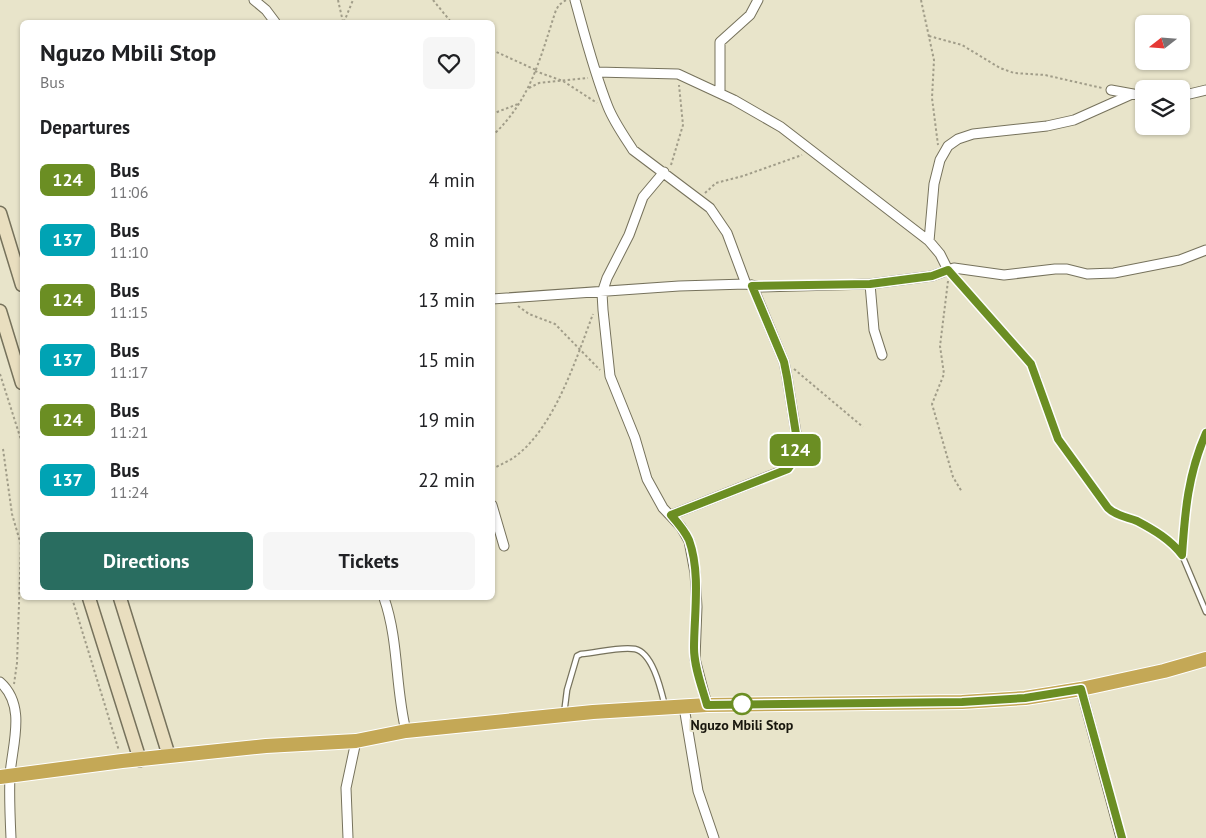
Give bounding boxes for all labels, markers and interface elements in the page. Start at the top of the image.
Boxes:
north arrow [1135,15,1190,70]
map controls [1135,15,1190,135]
text: Nguzo Mbili Stop [40,37,216,68]
button: heart [423,37,475,89]
text: Bus [40,72,65,92]
button: layers [1135,80,1190,135]
text: Departures [40,115,130,139]
text: Bus [110,158,139,182]
text: 124 [52,168,83,191]
text: 4 min [429,168,475,192]
text: 11:06 [110,182,148,202]
text: Bus [110,218,139,242]
text: 137 [52,228,83,251]
text: 8 min [429,228,475,252]
text: 11:10 [110,242,148,262]
text: Bus [110,278,139,302]
text: 124 [52,288,83,311]
text: 13 min [418,288,475,312]
text: 11:15 [110,302,148,322]
text: Bus [110,338,139,362]
text: 137 [52,348,83,371]
text: 15 min [418,348,475,372]
text: 11:17 [110,362,148,382]
text: Bus [110,398,139,422]
text: 124 [52,408,83,431]
text: 19 min [418,408,475,432]
text: 11:21 [110,422,148,442]
line badge: 124 [766,434,824,466]
text: 124 [780,438,810,461]
text: Bus [110,458,139,482]
text: 137 [52,468,83,491]
text: 22 min [418,468,475,492]
text: 11:24 [110,482,148,502]
button: Directions [40,532,253,590]
button: Tickets [263,532,475,590]
marker: Nguzo Mbili Stop [731,693,753,715]
place label: Nguzo Mbili Stop [691,716,794,734]

